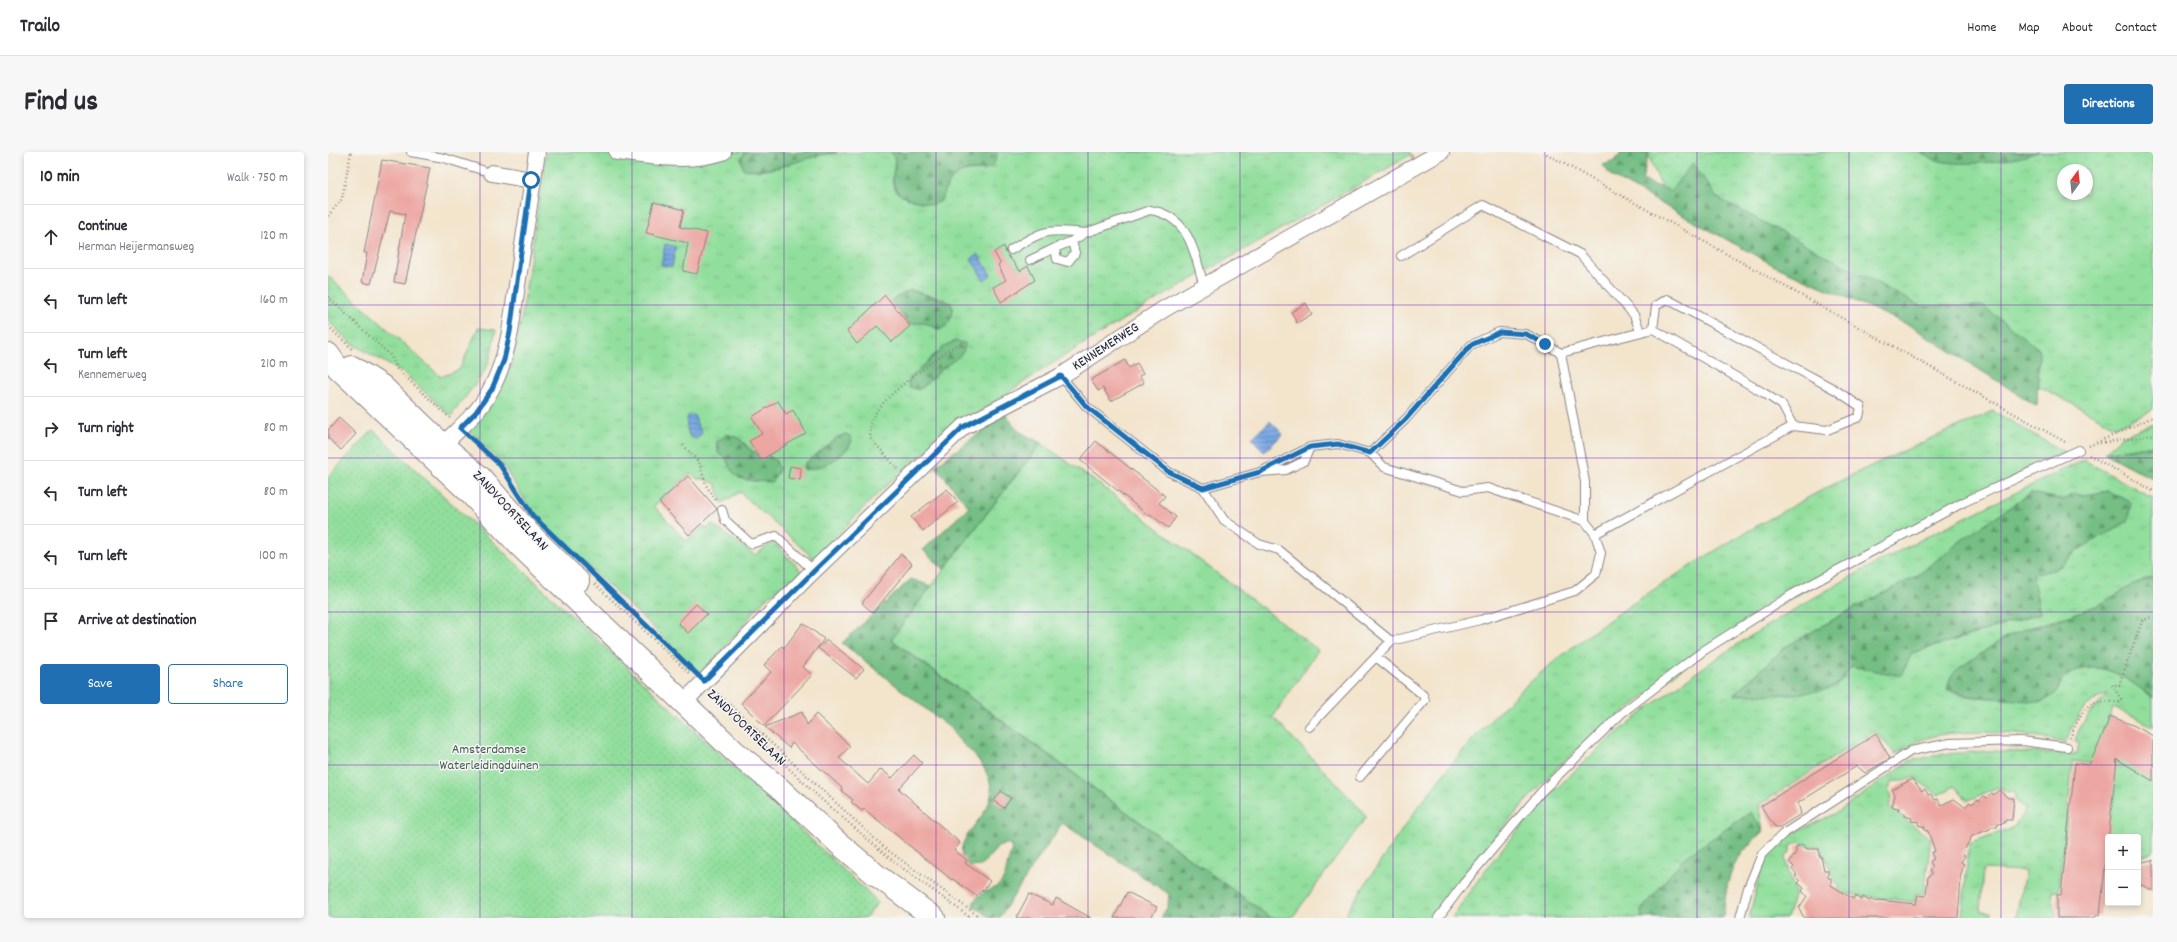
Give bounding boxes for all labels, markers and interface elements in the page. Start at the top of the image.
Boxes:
text: Trailo [20,14,60,41]
text: Home [1967,18,1996,38]
text: Map [2018,18,2040,38]
text: About [2062,18,2093,38]
text: Contact [2115,18,2157,38]
text: Find us [24,84,98,124]
button: Directions [2064,84,2153,124]
north arrow [2057,164,2093,200]
text: 10 min [40,166,80,190]
text: Walk · 750 m [227,169,288,188]
route start [522,171,540,189]
text: Continue [78,216,127,238]
icon: ahead [40,226,62,248]
text: 120 m [260,227,288,246]
text: Herman Heijermansweg [78,238,194,257]
icon: left [40,290,62,312]
text: Turn left [78,290,127,312]
text: 160 m [260,291,288,310]
street label: KENNEMERWEG [1069,318,1143,376]
route end [1536,335,1554,353]
text: Turn left [78,344,127,366]
icon: left [40,354,62,376]
text: 210 m [260,355,288,374]
text: Kennemerweg [78,366,147,385]
icon: right [40,418,62,440]
text: Turn right [78,418,134,440]
text: 80 m [264,419,288,438]
street label: ZANDVOORTSELAAN [467,466,553,556]
icon: left [40,482,62,504]
text: Turn left [78,482,127,504]
text: 80 m [264,483,288,502]
icon: left [40,546,62,568]
text: Turn left [78,546,127,568]
text: 100 m [259,547,288,566]
icon: arrive [40,610,62,632]
text: Arrive at destination [78,610,196,632]
button: Save [40,664,160,704]
button: Share [168,664,288,704]
street label: ZANDVOORTSELAAN [702,685,790,771]
park label: Amsterdamse Waterleidingduinen [439,740,539,776]
map controls [2105,834,2141,906]
button: + [2105,834,2141,870]
button: − [2105,870,2141,906]

